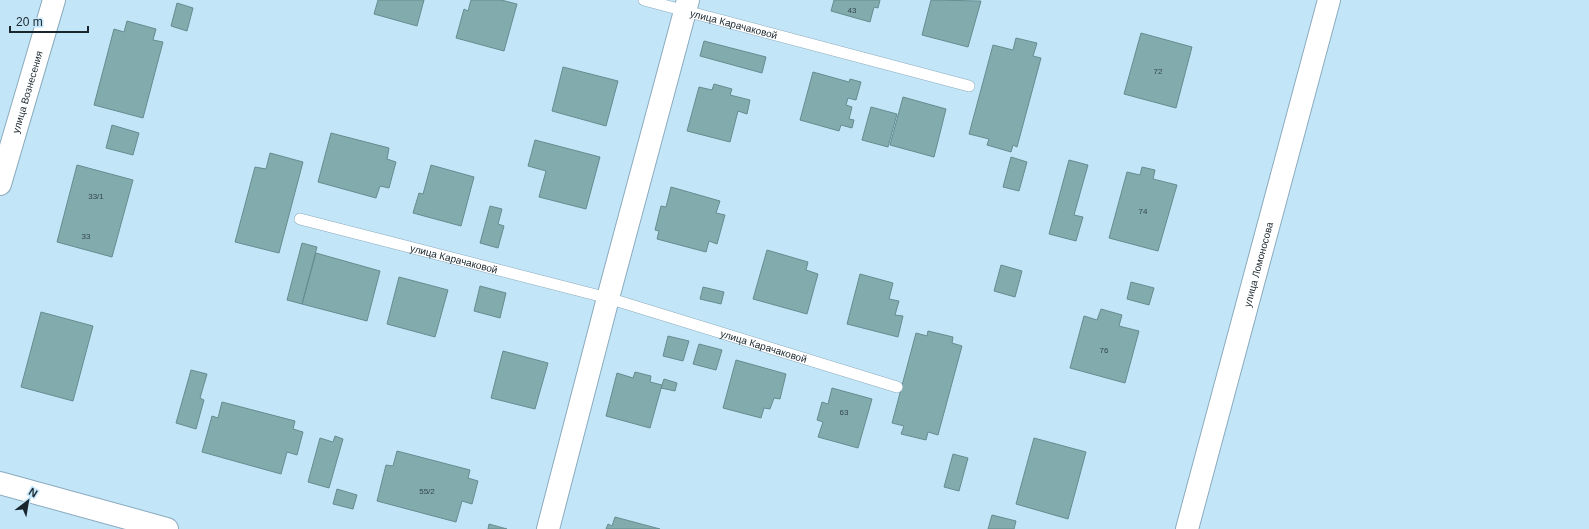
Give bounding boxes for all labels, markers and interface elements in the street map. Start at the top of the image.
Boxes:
house number: 43 [848,6,857,15]
street label: улица Карачаковой [689,7,779,41]
scale bar [10,8,88,34]
text: 20 m [16,15,43,29]
street label: улица Вознесения [10,49,44,134]
house number: 72 [1154,67,1163,76]
house number: 33/1 [88,192,104,201]
house number: 74 [1139,207,1148,216]
street label: улица Ломоносова [1241,220,1275,308]
house number: 33 [82,232,91,241]
street label: улица Карачаковой [409,242,499,275]
street label: улица Карачаковой [719,328,808,364]
house number: 76 [1100,346,1109,355]
house number: 63 [840,408,849,417]
north arrow [8,481,48,521]
text: N [27,485,40,500]
house number: 55/2 [419,487,435,496]

